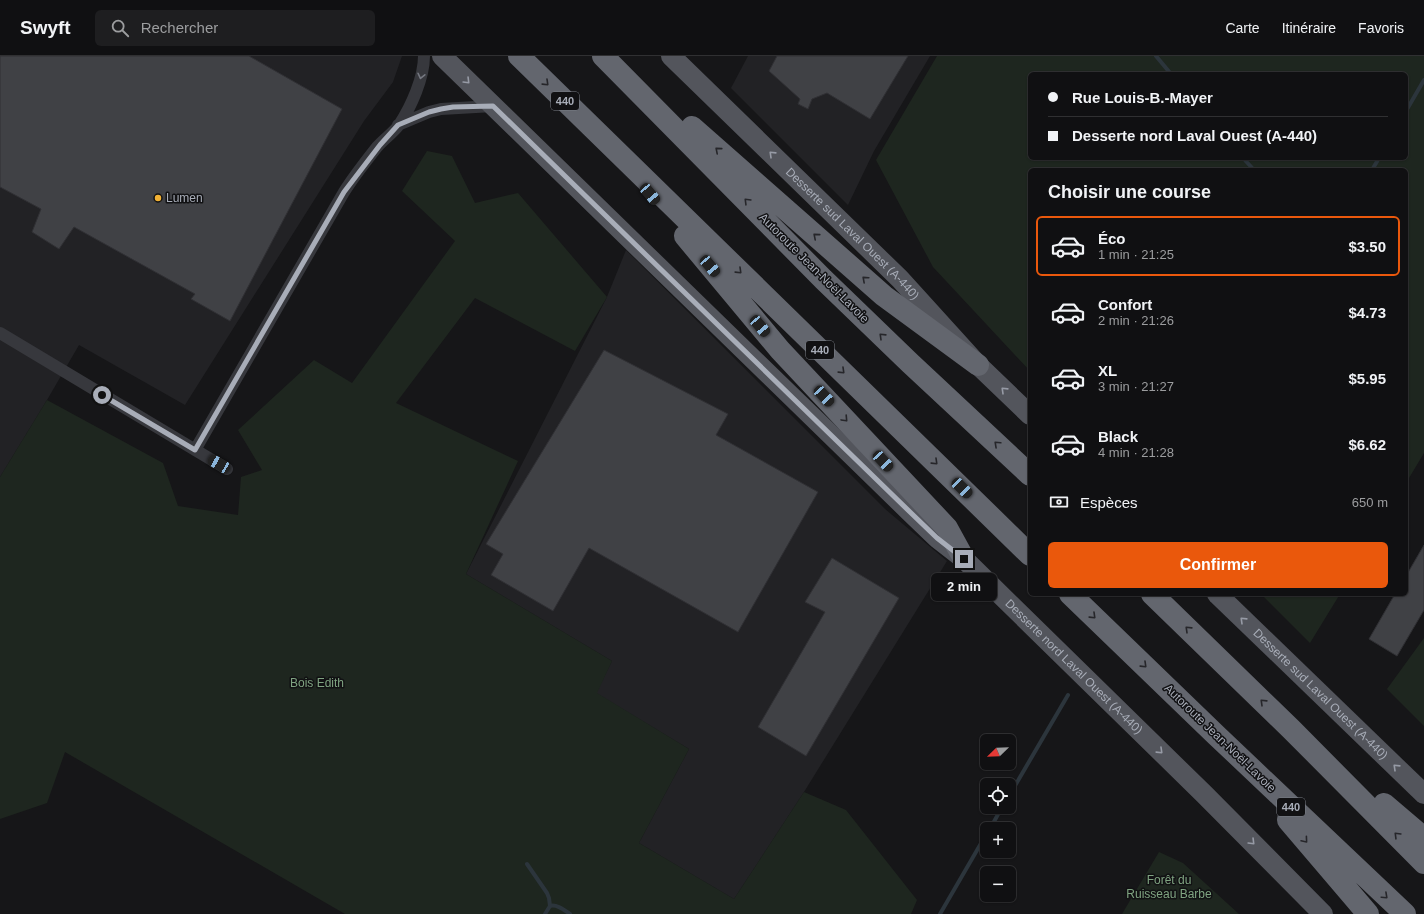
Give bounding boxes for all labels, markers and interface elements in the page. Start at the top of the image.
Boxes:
search box [95,10,375,46]
text: Swyft [20,17,71,38]
icon: search [109,17,131,39]
text: Rechercher [141,19,218,36]
text: Carte [1225,20,1260,36]
text: Itinéraire [1282,20,1336,36]
text: Favoris [1358,20,1404,36]
one-way arrow [418,73,426,80]
one-way arrow [462,76,470,84]
one-way arrow [541,78,549,86]
text: Rue Louis-B.-Mayer [1072,89,1213,106]
road number: 440 [551,92,579,110]
text: Desserte nord Laval Ouest (A-440) [1072,127,1317,144]
one-way arrow [716,148,723,155]
one-way arrow [769,151,777,159]
street label: Desserte sud Laval Ouest (A-440) [783,165,922,302]
car [638,181,662,207]
text: Choisir une course [1048,182,1211,202]
place label: Lumen [166,191,203,205]
marker: Lumen [153,193,163,203]
one-way arrow [744,198,752,206]
street label: Autoroute Jean-Noël-Lavoie [756,210,872,326]
icon: car [1050,228,1086,264]
text: Éco [1098,230,1126,247]
one-way arrow [814,233,821,240]
text: $3.50 [1348,238,1386,255]
text: 1 min · 21:25 [1098,247,1174,262]
car [698,253,722,279]
one-way arrow [734,266,742,274]
one-way arrow [862,276,870,283]
icon: car [1050,294,1086,330]
text: Confort [1098,296,1152,313]
text: $4.73 [1348,304,1386,321]
car [748,313,772,339]
text: 2 min · 21:26 [1098,313,1174,328]
one-way arrow [879,333,887,341]
road number: 440 [806,341,834,359]
icon: car [1050,360,1086,396]
text: XL [1098,362,1117,379]
one-way arrow [837,367,845,374]
text: $5.95 [1348,370,1386,387]
text: 3 min · 21:27 [1098,379,1174,394]
car [811,383,837,409]
route start [93,386,111,404]
one-way arrow [1001,387,1009,395]
one-way arrow [840,414,848,422]
icon: car [1050,426,1086,462]
text: Black [1098,428,1138,445]
text: $6.62 [1348,436,1386,453]
one-way arrow [994,441,1002,449]
text: 4 min · 21:28 [1098,445,1174,460]
car [870,448,896,474]
car [206,453,232,475]
one-way arrow [930,457,938,465]
car [949,475,975,501]
icon: cash [1048,491,1070,513]
text: Espèces [1080,494,1138,511]
text: 650 m [1352,495,1388,510]
button: Confirmer [1048,542,1388,588]
route end [955,550,973,568]
callout: 2 min [931,573,997,601]
text: 2 min [947,579,981,594]
street label: Desserte nord Laval Ouest (A-440) [1002,596,1145,737]
one-way arrow [1088,611,1096,619]
one-way arrow [1240,617,1248,625]
one-way arrow [1185,626,1193,634]
street label: Desserte sud Laval Ouest (A-440) [1250,626,1391,762]
one-way arrow [1139,660,1146,667]
park label: Bois Edith [290,676,344,690]
street label: Autoroute Jean-Noël-Lavoie [1161,681,1279,795]
one-way arrow [1260,699,1268,706]
north arrow [980,734,1016,770]
map controls [980,734,1016,902]
one-way arrow [1155,746,1163,754]
one-way arrow [1393,765,1401,772]
button: locate [980,778,1016,814]
road number: 440 [1277,798,1305,816]
button: + [980,822,1016,858]
one-way arrow [1394,832,1401,840]
one-way arrow [1300,835,1307,843]
one-way arrow [1247,837,1255,845]
button: − [980,866,1016,902]
park label: Forêt du Ruisseau Barbe [1126,873,1212,901]
one-way arrow [1381,891,1388,898]

